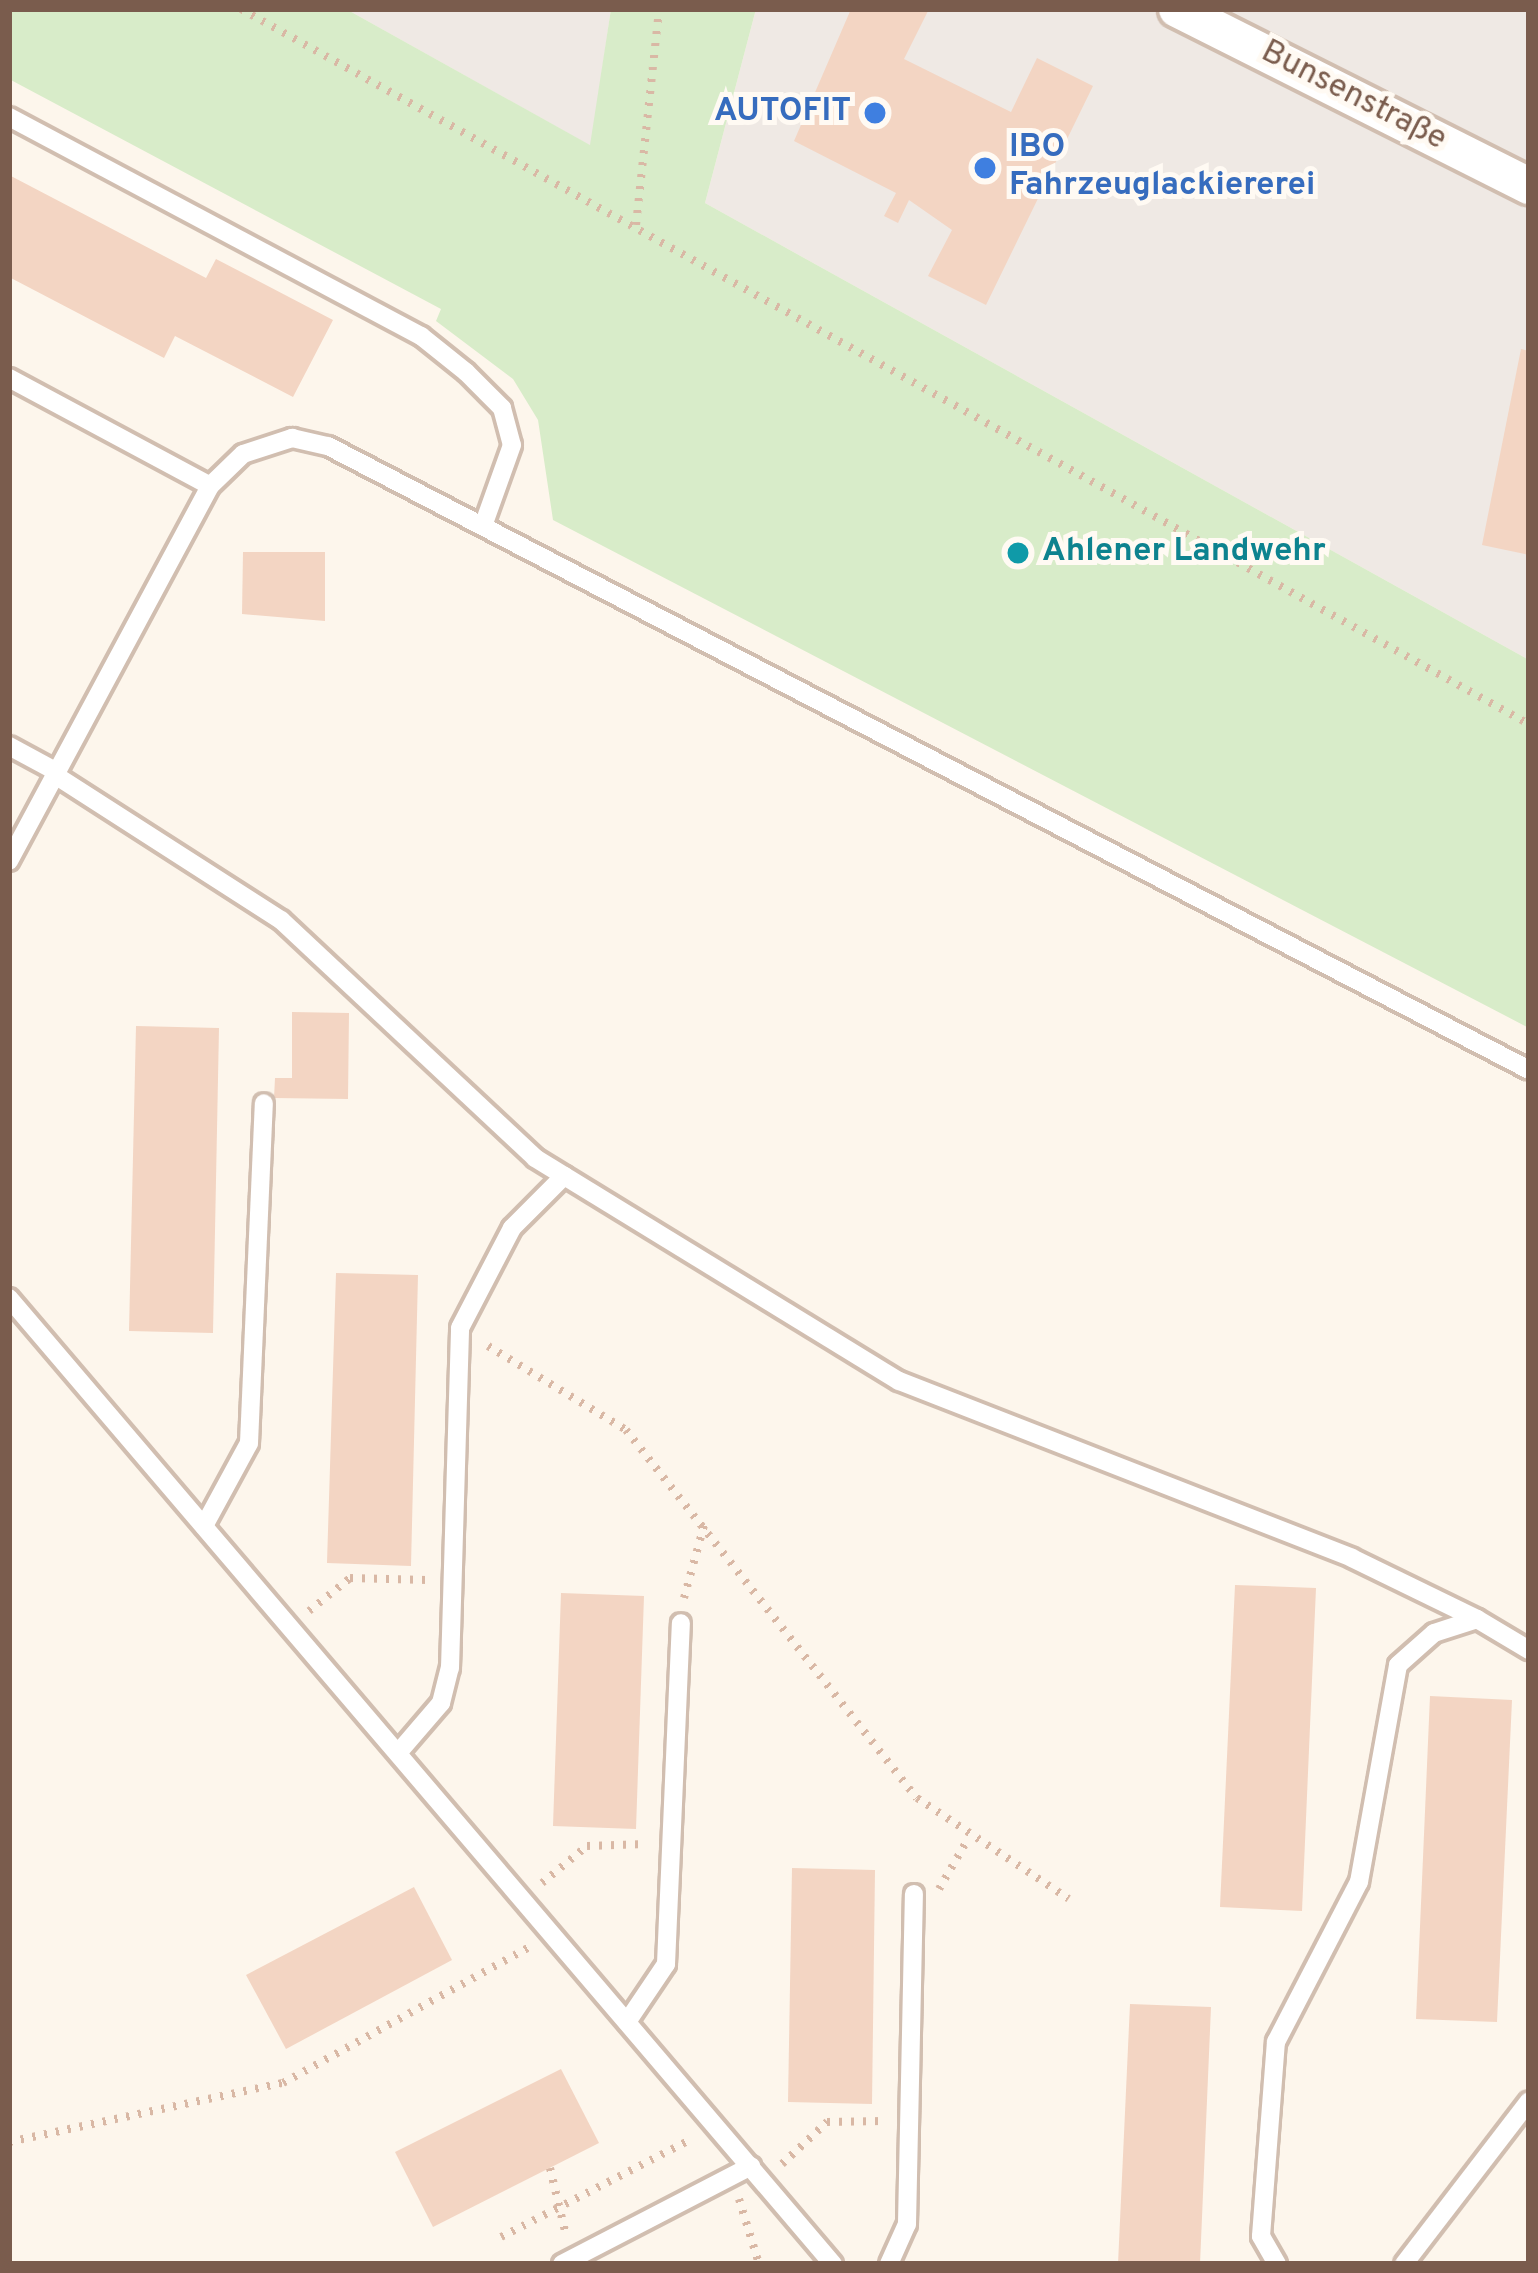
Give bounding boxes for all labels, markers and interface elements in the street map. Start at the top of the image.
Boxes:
street label: Bunsenstraße [1254,33,1452,161]
place label: AUTOFIT [714,93,851,133]
marker: AUTOFIT [862,100,888,126]
place label: IBO Fahrzeuglackiererei [1009,129,1315,207]
marker: IBO Fahrzeuglackiererei [972,155,998,181]
place label: Ahlener Landwehr [1042,533,1326,573]
marker: Ahlener Landwehr [1005,540,1031,566]

